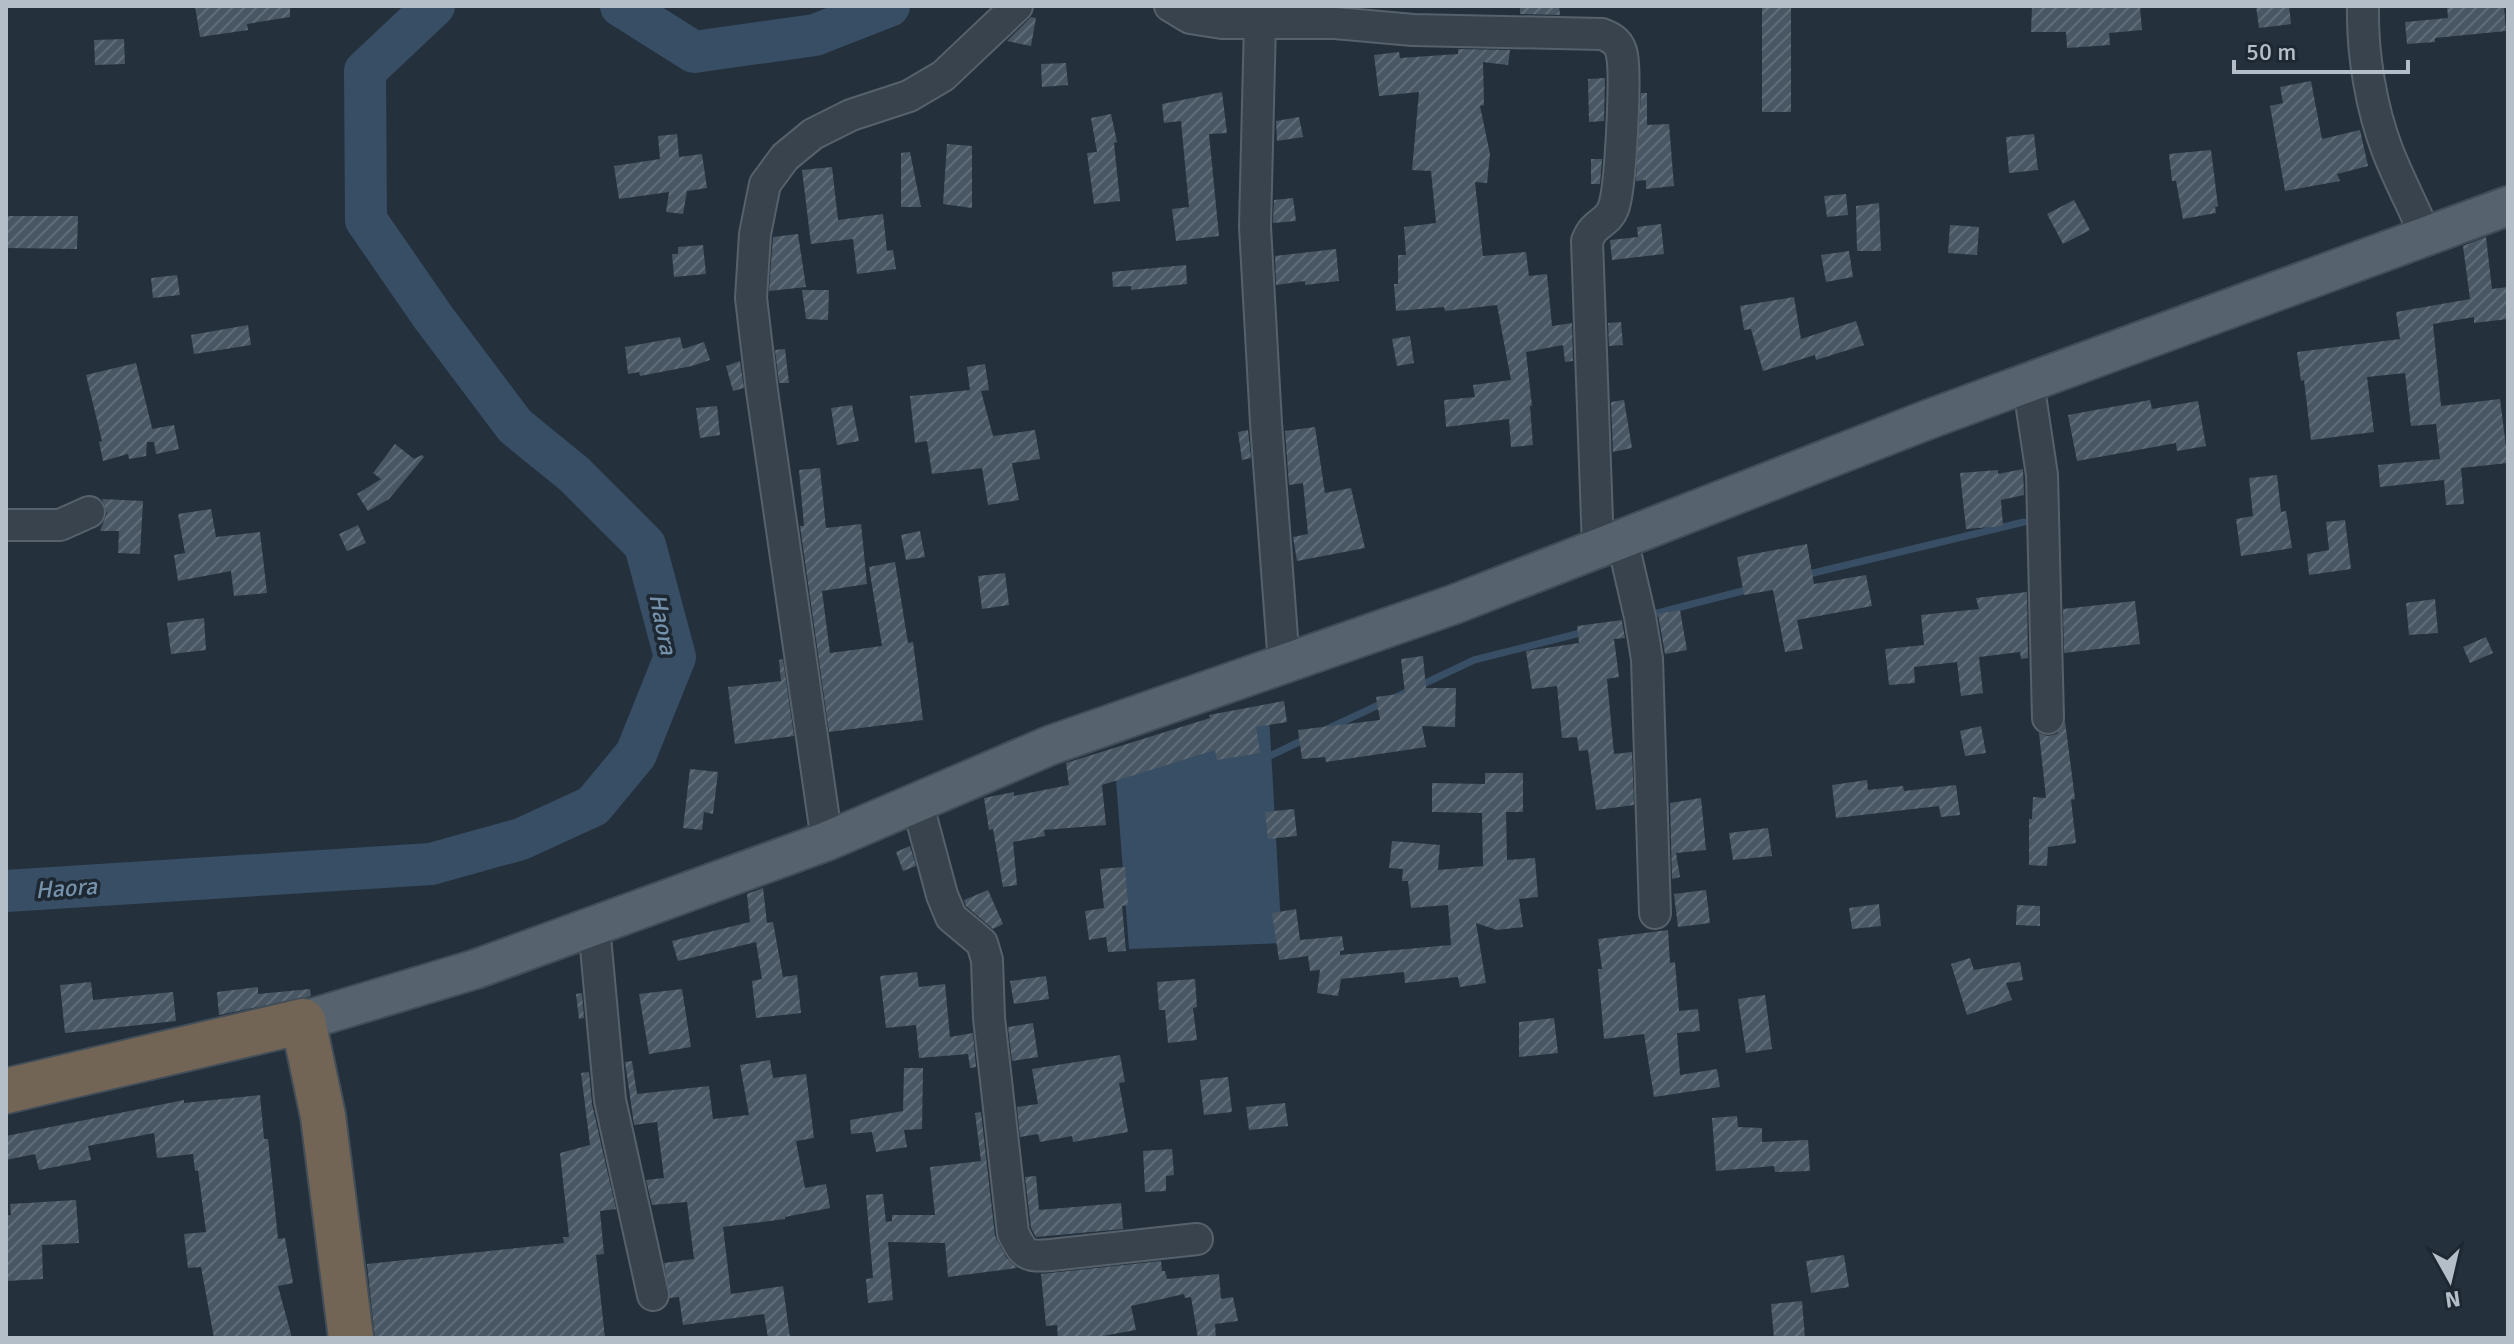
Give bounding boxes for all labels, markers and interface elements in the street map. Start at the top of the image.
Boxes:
scale bar [2234,24,2408,74]
text: 50 m [2246,37,2296,67]
water label: Haora [642,591,684,658]
water label: Haora [34,871,99,905]
north arrow [2410,1240,2490,1320]
text: N [2443,1285,2462,1314]

